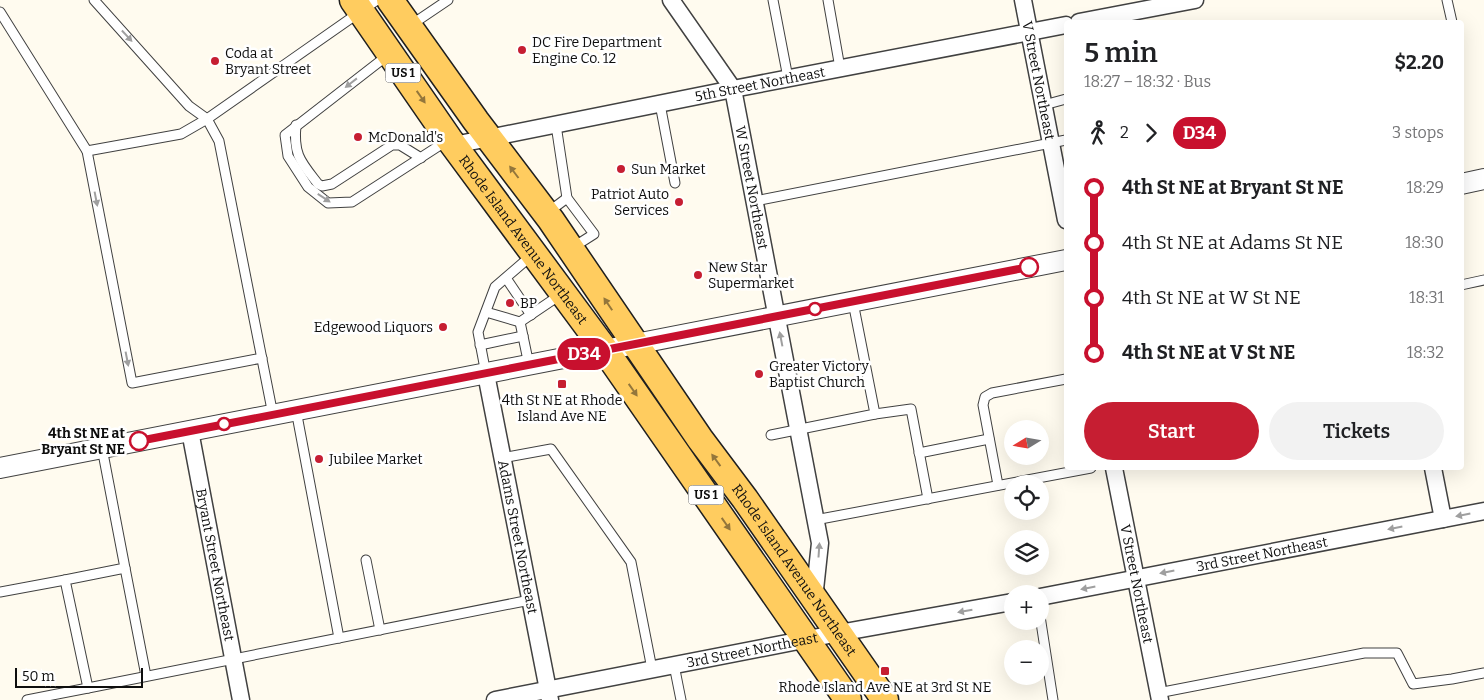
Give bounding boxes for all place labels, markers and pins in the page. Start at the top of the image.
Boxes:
place label: DC Fire Department Engine Co. 12 [532,34,662,67]
marker: DC Fire Department Engine Co. 12 [516,44,528,56]
place label: Coda at Bryant Street [225,45,311,78]
marker: Coda at Bryant Street [209,55,221,67]
place label: McDonald's [368,129,443,146]
marker: McDonald's [352,131,364,143]
place label: Sun Market [631,161,706,178]
marker: Sun Market [615,163,627,175]
place label: Patriot Auto Services [591,186,669,219]
marker: Patriot Auto Services [673,196,685,208]
unlabelled marker [1019,257,1039,277]
place label: New Star Supermarket [708,259,794,292]
marker: New Star Supermarket [692,269,704,281]
place label: BP [520,295,537,312]
marker: BP [504,297,516,309]
unlabelled marker [808,302,822,316]
place label: Edgewood Liquors [314,319,433,336]
marker: Edgewood Liquors [437,321,449,333]
place label: Greater Victory Baptist Church [769,358,870,391]
marker: Greater Victory Baptist Church [753,368,765,380]
marker: 4th St NE at Rhode Island Ave NE [556,378,568,390]
place label: 4th St NE at Rhode Island Ave NE [502,392,622,425]
unlabelled marker [217,417,231,431]
place label: 4th St NE at Bryant St NE [41,425,125,458]
marker: 4th St NE at Bryant St NE [129,431,149,451]
place label: Jubilee Market [328,451,423,468]
marker: Jubilee Market [313,453,325,465]
marker: Rhode Island Ave NE at 3rd St NE [879,665,891,677]
place label: Rhode Island Ave NE at 3rd St NE [778,679,992,696]

